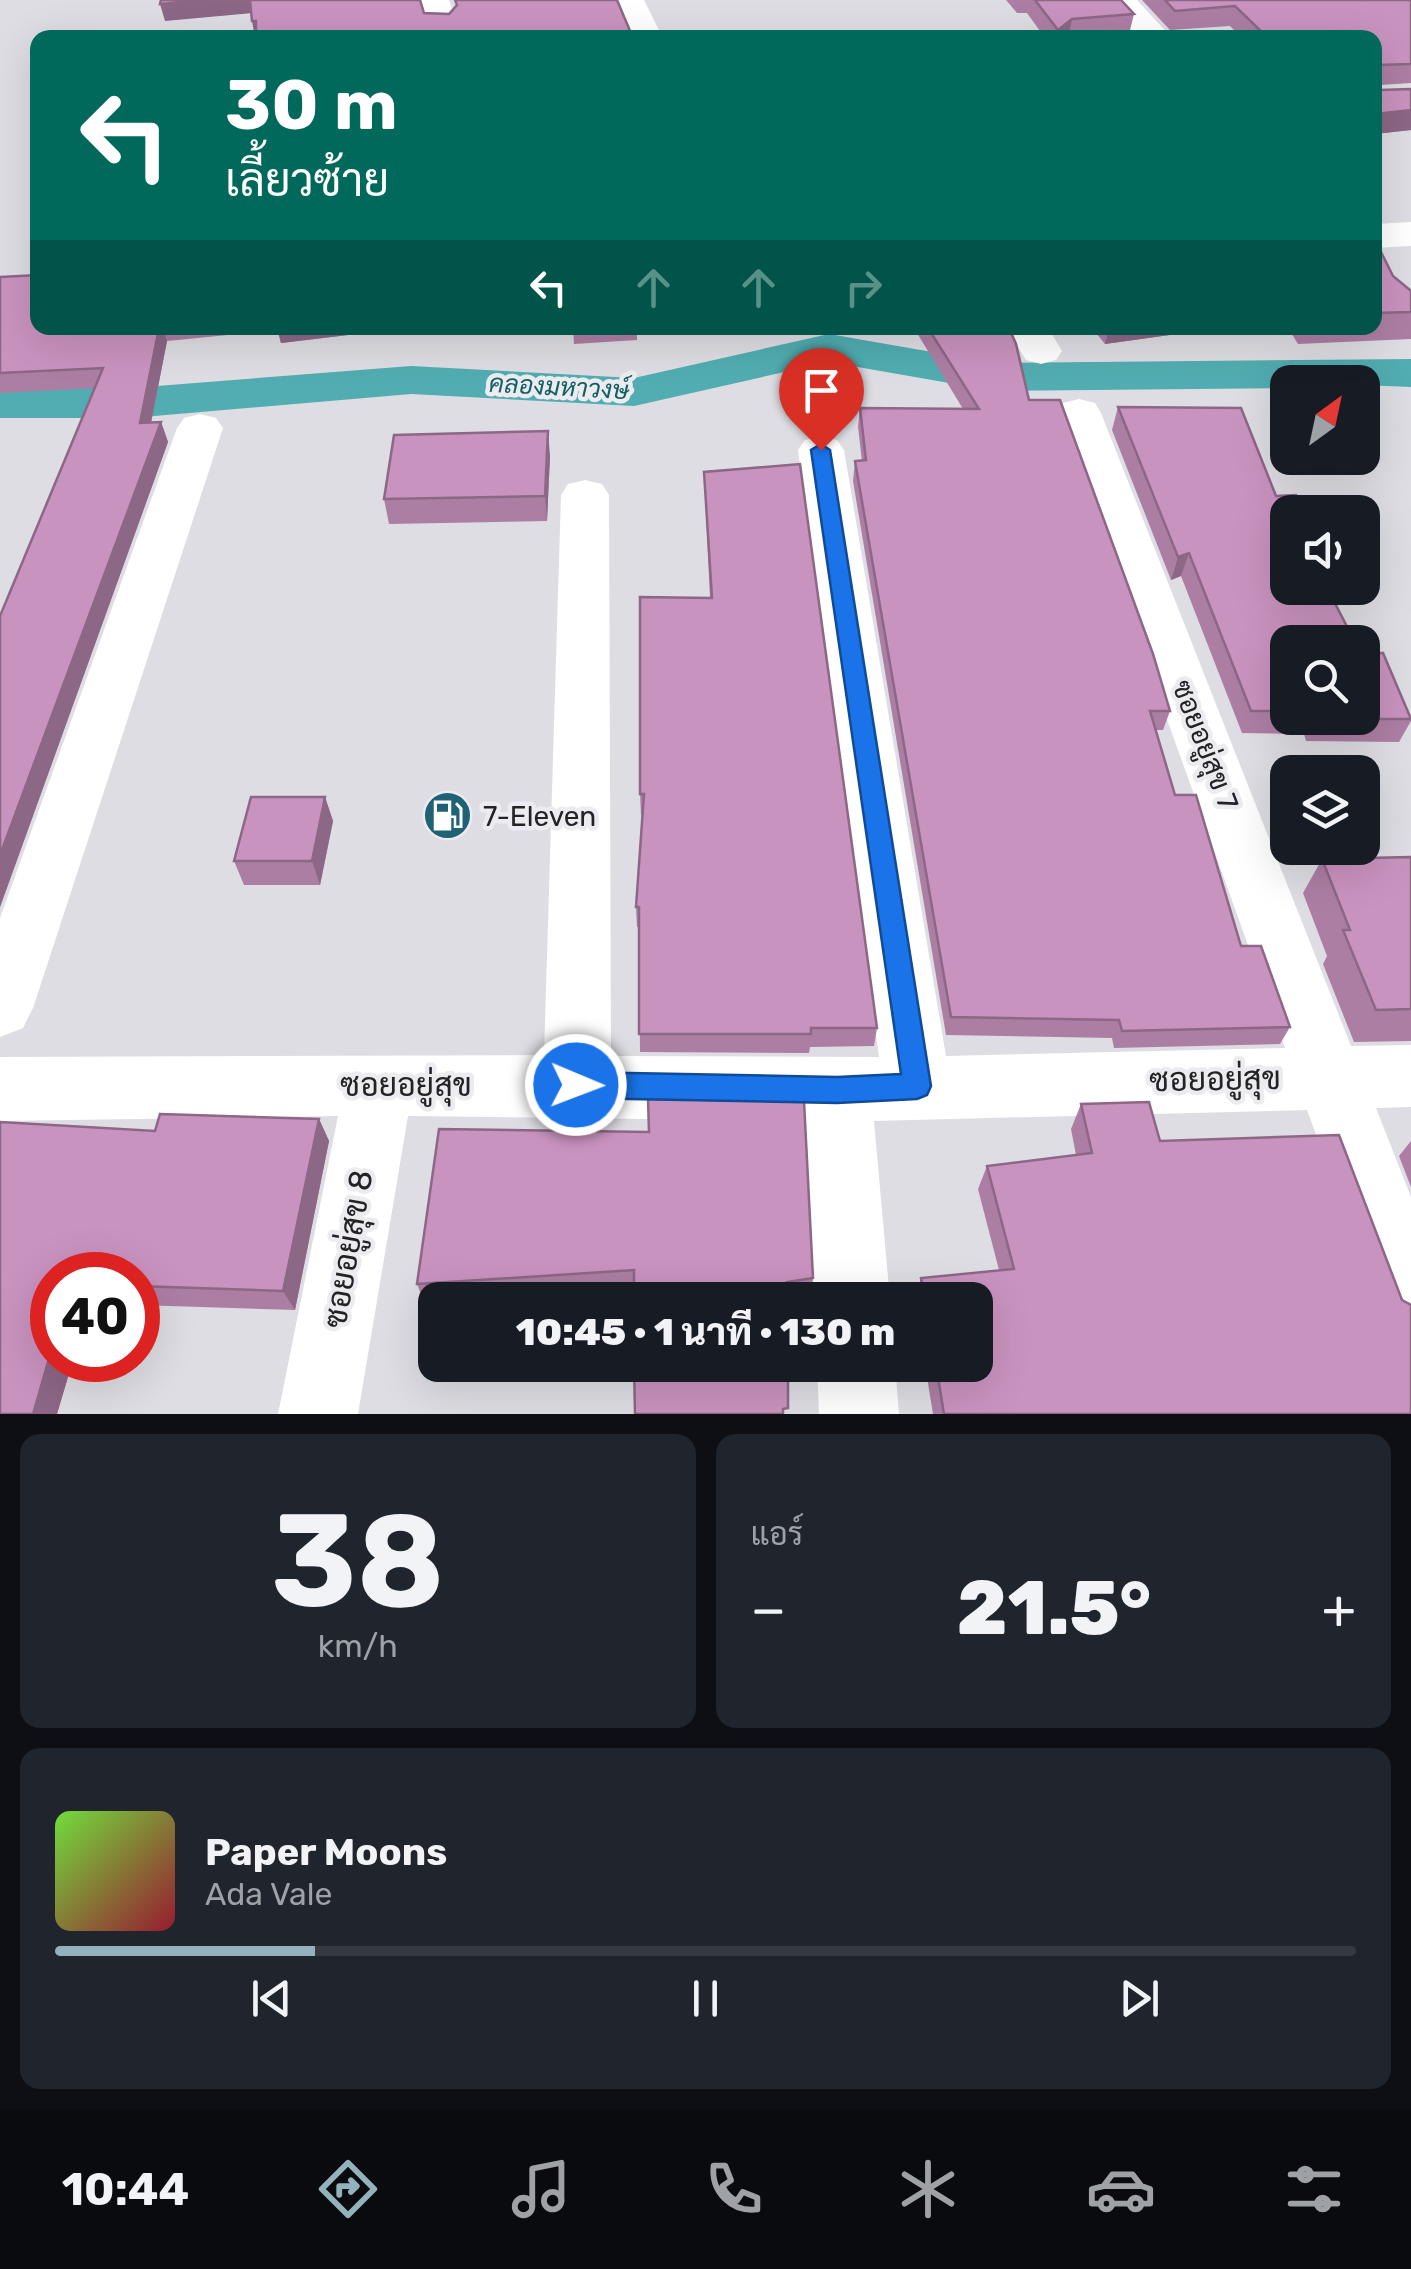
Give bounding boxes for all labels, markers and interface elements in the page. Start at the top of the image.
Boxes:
text: 30 m [225,64,398,147]
icon: left [60,70,190,200]
text: เลี้ยวซ้าย [225,154,389,207]
icon: left [521,260,576,315]
icon: ahead [626,260,681,315]
icon: ahead [731,260,786,315]
icon: right [836,260,891,315]
pin [779,348,864,451]
icon: arrive [794,363,849,418]
north arrow [1270,365,1380,475]
map controls [1270,365,1380,865]
water label: คลองมหาวงษ์ [488,366,633,405]
button: sound [1270,495,1380,605]
button: search [1270,625,1380,735]
street label: ซอยอยู่สุข 7 [1162,675,1246,816]
button: layers [1270,755,1380,865]
fuel station icon: 7-Eleven [422,790,474,842]
place label: 7-Eleven [483,800,596,833]
position arrow [524,1033,628,1137]
street label: ซอยอยู่สุข [1149,1059,1281,1102]
street label: ซอยอยู่สุข [340,1066,472,1107]
street label: ซอยอยู่สุข 8 [315,1167,384,1331]
speed limit sign: 40 [30,1252,160,1382]
text: 10:45 · 1 นาที · 130 m [516,1309,895,1355]
text: 38 [271,1484,445,1639]
text: แอร์ [751,1515,803,1553]
text: 21.5° [957,1564,1151,1653]
text: − [751,1577,786,1642]
text: + [1322,1577,1356,1642]
text: km/h [318,1627,398,1665]
text: Paper Moons [205,1829,447,1875]
text: Ada Vale [205,1875,332,1913]
icon: previous [244,1971,299,2026]
icon: pause [678,1971,733,2026]
icon: next [1112,1971,1167,2026]
icon: directions [313,2154,383,2224]
icon: music [506,2154,576,2224]
icon: phone [699,2154,769,2224]
icon: climate [893,2154,963,2224]
icon: car [1086,2154,1156,2224]
icon: filters [1279,2154,1349,2224]
text: 10:44 [62,2163,189,2216]

